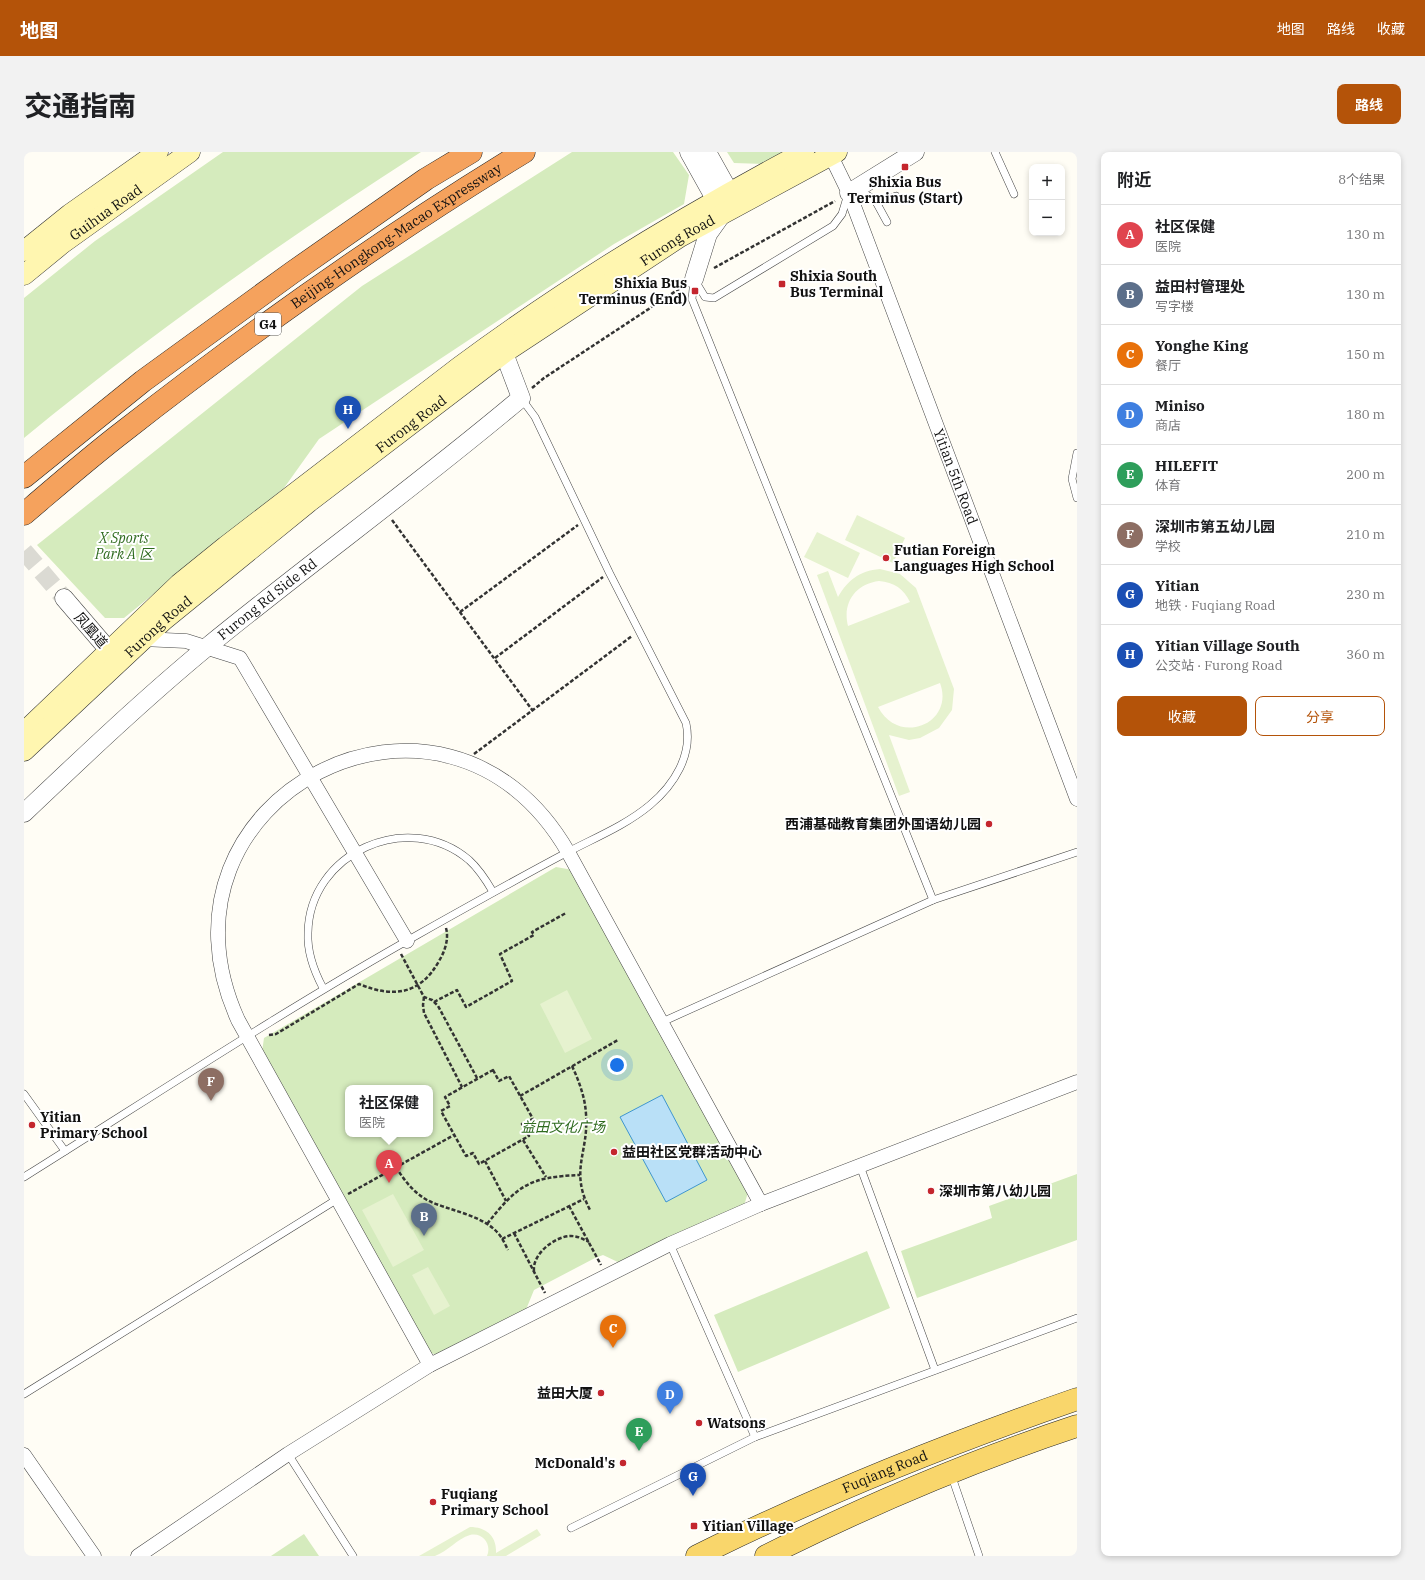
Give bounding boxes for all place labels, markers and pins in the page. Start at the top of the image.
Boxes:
marker: Shixia Bus Terminus (Start) [900,162,910,172]
place label: Shixia Bus Terminus (Start) [847,173,963,207]
place label: Shixia South Bus Terminal [790,267,884,301]
place label: Shixia Bus Terminus (End) [579,274,687,308]
marker: Shixia South Bus Terminal [777,279,787,289]
marker: Shixia Bus Terminus (End) [690,286,700,296]
pin: H [335,396,361,429]
place label: Futian Foreign Languages High School [894,541,1055,575]
marker: Futian Foreign Languages High School [881,553,891,563]
place label: 西浦基础教育集团外国语幼儿园 [785,815,981,833]
marker: 西浦基础教育集团外国语幼儿园 [984,819,994,829]
pin: F [198,1068,224,1101]
place label: Yitian Primary School [40,1108,148,1142]
marker: Yitian Primary School [27,1120,37,1130]
place label: 益田社区党群活动中心 [622,1143,762,1161]
marker: 益田社区党群活动中心 [609,1147,619,1157]
pin: A [376,1150,402,1183]
place label: 深圳市第八幼儿园 [939,1182,1051,1200]
marker: 深圳市第八幼儿园 [926,1186,936,1196]
pin: B [411,1203,437,1236]
pin: C [600,1315,626,1348]
pin: D [657,1381,683,1414]
place label: 益田大厦 [537,1384,593,1402]
marker: 益田大厦 [596,1388,606,1398]
place label: Watsons [707,1414,766,1432]
pin: E [626,1418,652,1451]
marker: Watsons [694,1418,704,1428]
place label: McDonald's [535,1454,615,1472]
marker: McDonald's [618,1458,628,1468]
pin: G [680,1463,706,1496]
place label: Fuqiang Primary School [441,1485,549,1519]
marker: Fuqiang Primary School [428,1497,438,1507]
place label: Yitian Village [702,1517,794,1535]
marker: Yitian Village [689,1521,699,1531]

